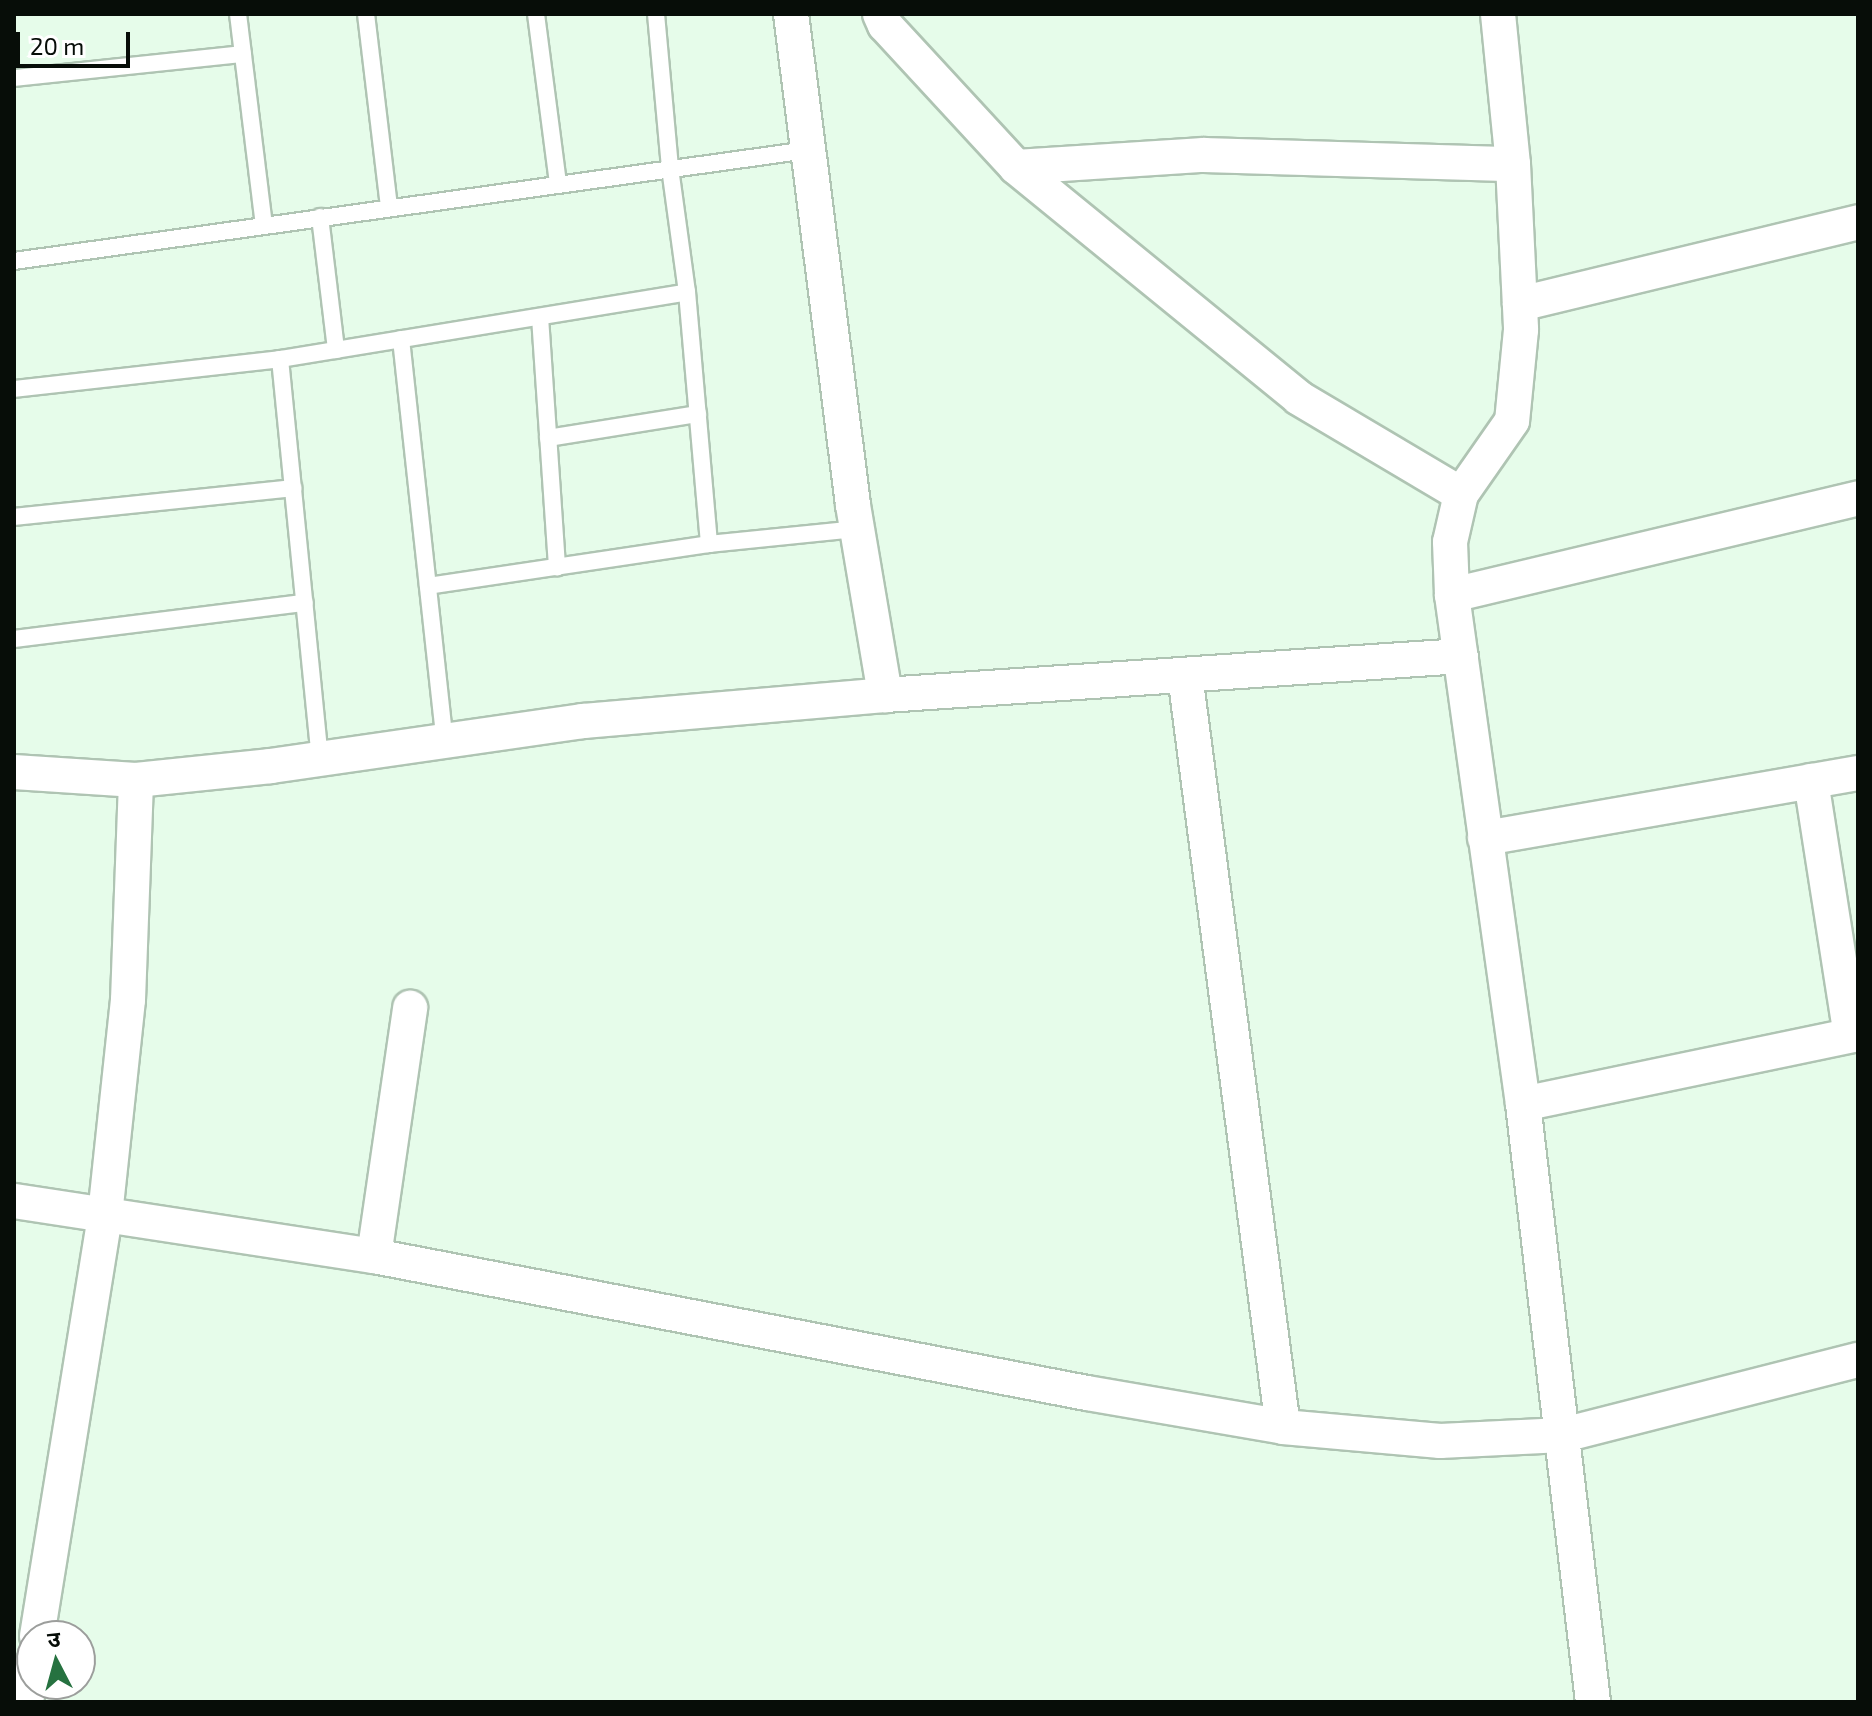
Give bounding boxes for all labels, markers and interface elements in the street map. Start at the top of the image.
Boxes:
scale bar [20,16,134,66]
text: 20 m [30,31,84,60]
north arrow [16,1620,96,1700]
text: उ [46,1625,61,1652]

